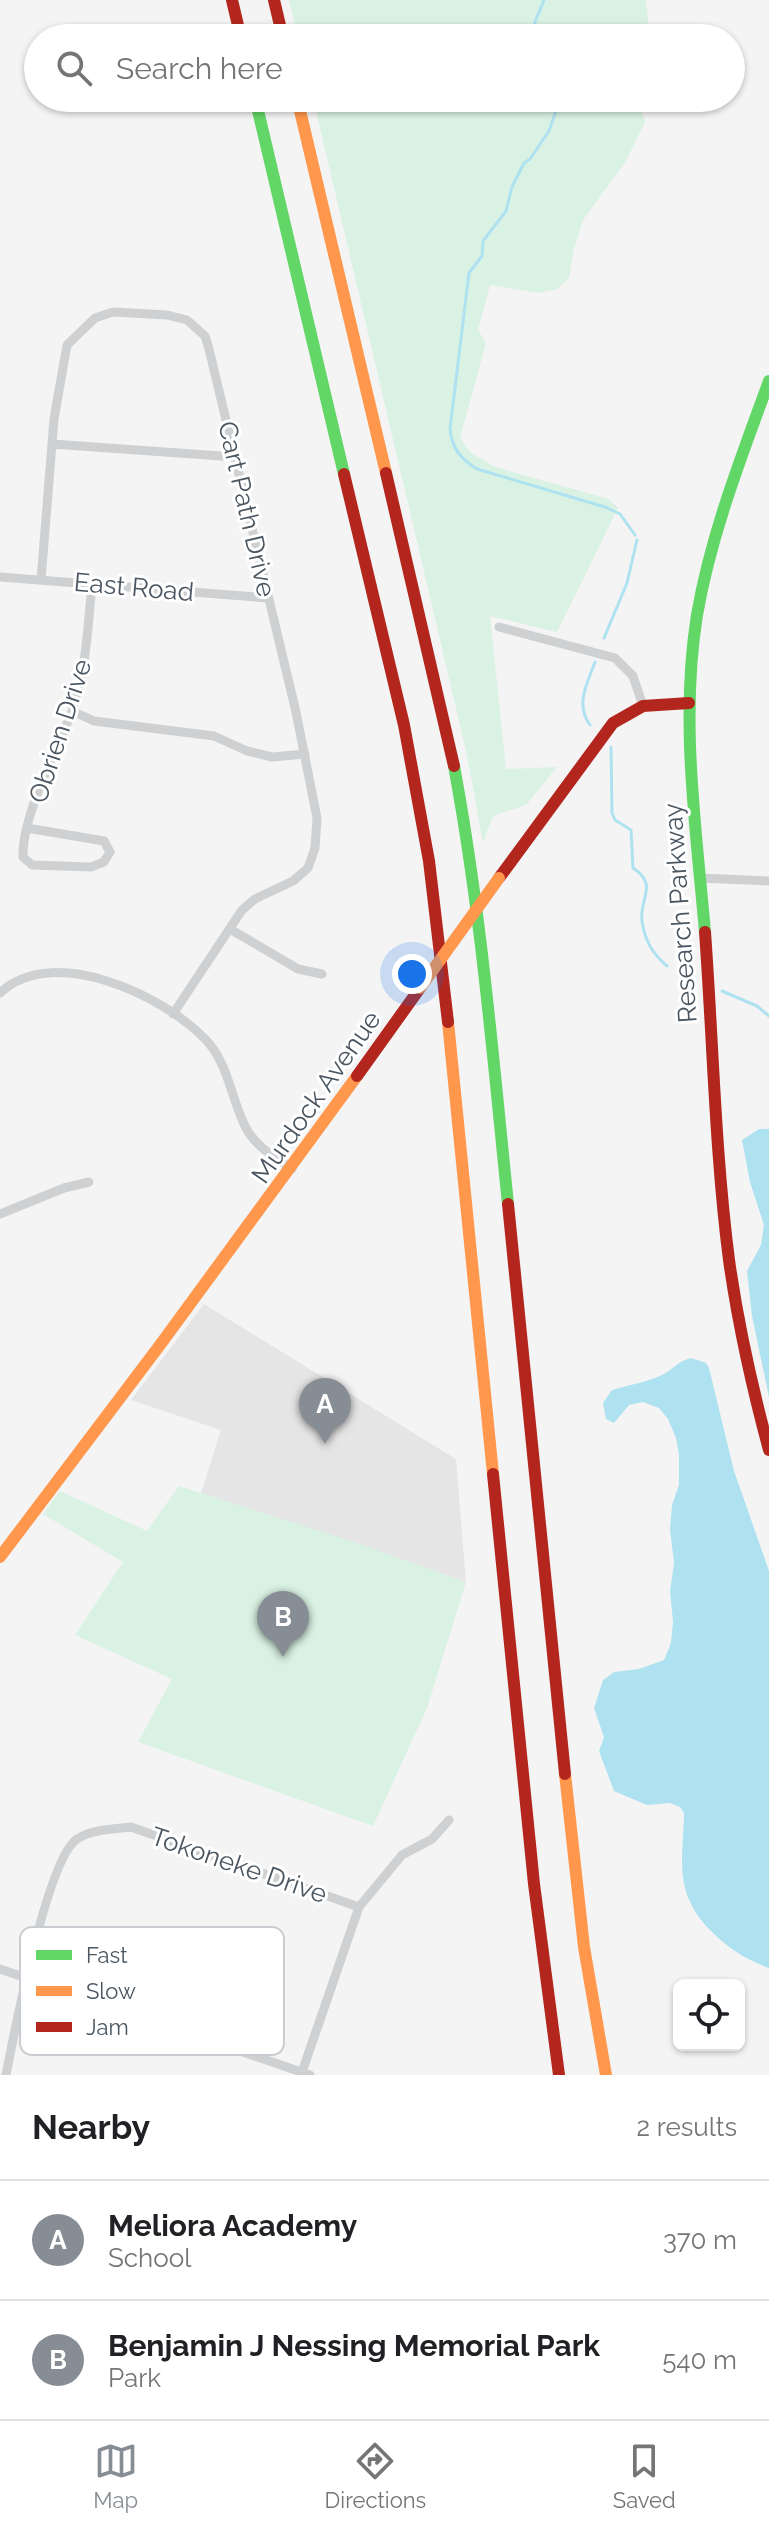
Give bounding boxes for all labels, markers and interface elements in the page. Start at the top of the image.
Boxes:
search box [24,24,745,112]
icon: search [52,46,96,90]
text: Search here [116,51,283,86]
street label: Cart Path Drive [212,418,282,600]
street label: East Road [73,567,195,607]
street label: Obrien Drive [23,655,97,807]
street label: Research Parkway [657,802,703,1024]
your location [392,954,432,994]
street label: Murdock Avenue [245,1005,387,1189]
pin: A [299,1378,351,1444]
pin: B [257,1591,309,1657]
street label: Tokoneke Drive [147,1821,331,1909]
legend [20,1927,284,2055]
text: Fast [86,1942,128,1968]
text: Slow [86,1978,136,2004]
map controls [673,1979,745,2051]
button: locate [673,1979,745,2051]
text: Jam [86,2014,129,2040]
text: Nearby [32,2107,150,2147]
text: 2 results [637,2112,737,2142]
text: Meliora Academy [108,2208,357,2243]
text: A [49,2225,67,2255]
text: 370 m [663,2225,737,2255]
text: School [108,2243,191,2273]
text: Benjamin J Nessing Memorial Park [108,2328,600,2363]
text: B [49,2345,67,2375]
text: 540 m [662,2345,737,2375]
text: Park [108,2363,161,2393]
tab: Map [93,2439,138,2513]
tab: Directions [325,2439,426,2513]
tab: Saved [613,2439,676,2513]

